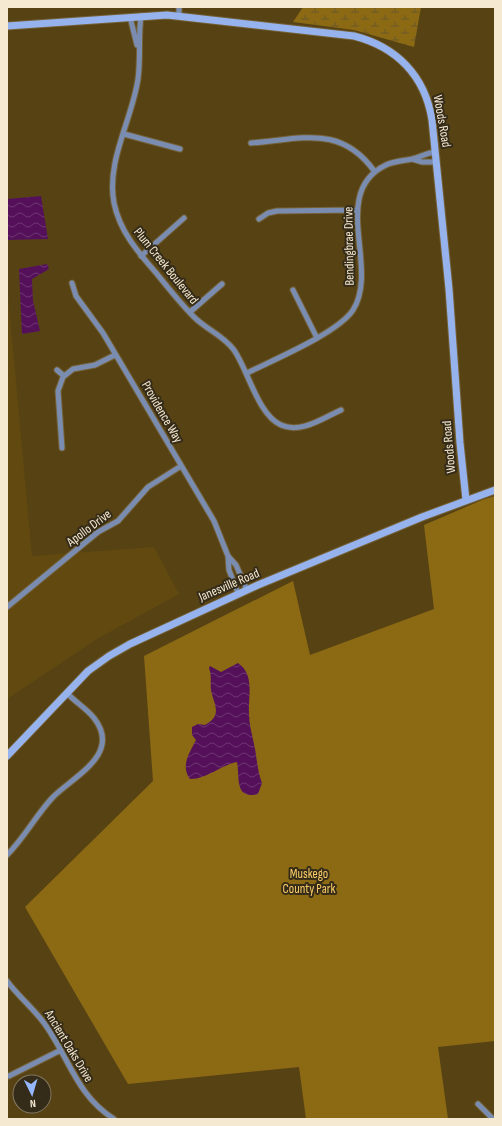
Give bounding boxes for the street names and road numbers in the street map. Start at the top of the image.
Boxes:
street label: Woods Road [430,94,454,148]
street label: Bendingbrae Drive [340,206,358,286]
street label: Plum Creek Boulevard [130,224,202,308]
street label: Providence Way [138,378,186,446]
street label: Woods Road [439,420,459,474]
street label: Apollo Drive [63,506,114,551]
street label: Janesville Road [195,565,262,605]
street label: Ancient Oaks Drive [41,1006,97,1085]

